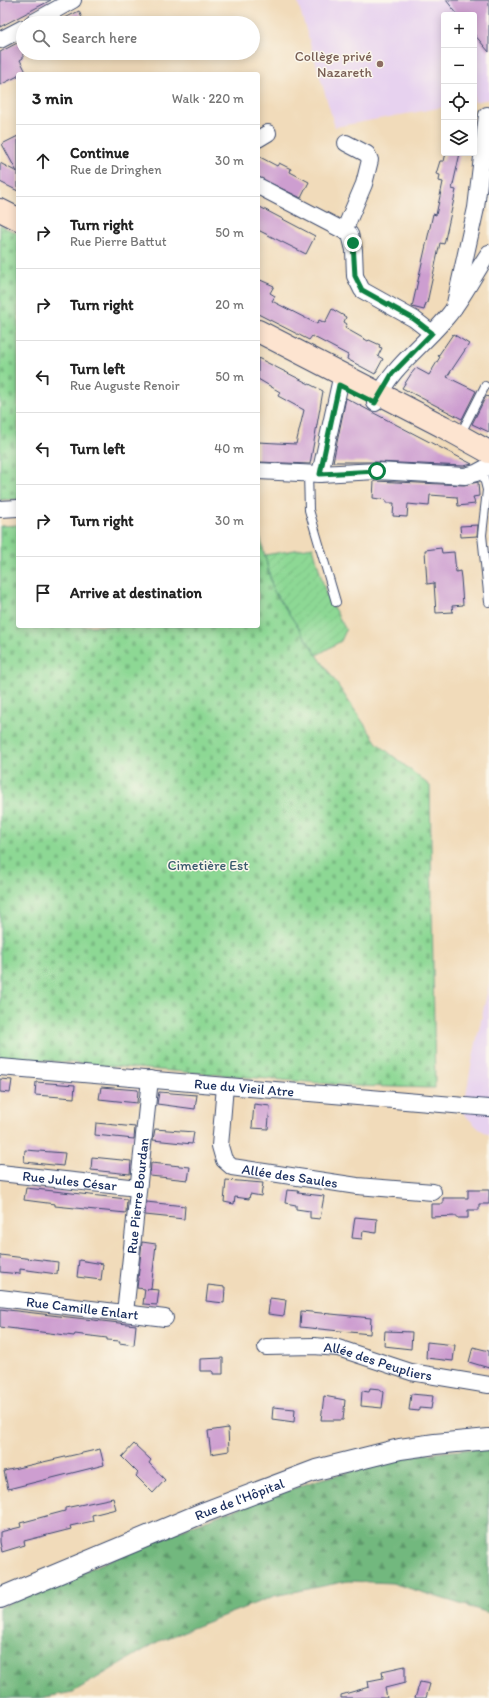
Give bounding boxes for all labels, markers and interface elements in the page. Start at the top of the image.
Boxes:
map controls [441,12,477,156]
button: + [441,12,477,48]
search box [16,16,260,60]
icon: search [30,27,52,49]
text: Search here [62,29,137,47]
place label: Collège privé Nazareth [295,48,372,81]
button: − [441,48,477,84]
marker: Collège privé Nazareth [375,59,385,69]
button: locate [441,84,477,120]
text: 3 min [32,88,73,108]
text: Walk · 220 m [172,91,244,106]
button: layers [441,120,477,156]
text: Continue [70,144,129,162]
icon: ahead [32,150,54,172]
text: 30 m [215,153,244,168]
text: Rue de Dringhen [70,162,162,177]
text: Turn right [70,216,134,234]
icon: right [32,222,54,244]
text: 50 m [215,225,244,240]
text: Rue Pierre Battut [70,234,167,249]
route end [344,234,362,252]
icon: right [32,294,54,316]
text: Turn right [70,296,134,314]
text: 20 m [215,297,244,312]
text: Turn left [70,360,125,378]
icon: left [32,366,54,388]
text: 50 m [215,369,244,384]
text: Rue Auguste Renoir [70,378,180,393]
icon: left [32,438,54,460]
text: Turn left [70,440,125,458]
text: 40 m [214,441,244,456]
route start [368,462,386,480]
icon: right [32,510,54,532]
text: Turn right [70,512,134,530]
text: 30 m [215,513,244,528]
icon: arrive [32,582,54,604]
text: Arrive at destination [70,584,202,602]
park label: Cimetière Est [167,857,249,874]
street label: Rue du Vieil Atre [193,1075,295,1101]
street label: Rue Pierre Bourdan [123,1136,153,1255]
street label: Allée des Saules [241,1161,339,1192]
street label: Rue Jules César [21,1167,118,1195]
street label: Rue Camille Enlart [25,1293,140,1324]
street label: Allée des Peupliers [323,1339,433,1384]
street label: Rue de l'Hôpital [192,1475,287,1524]

